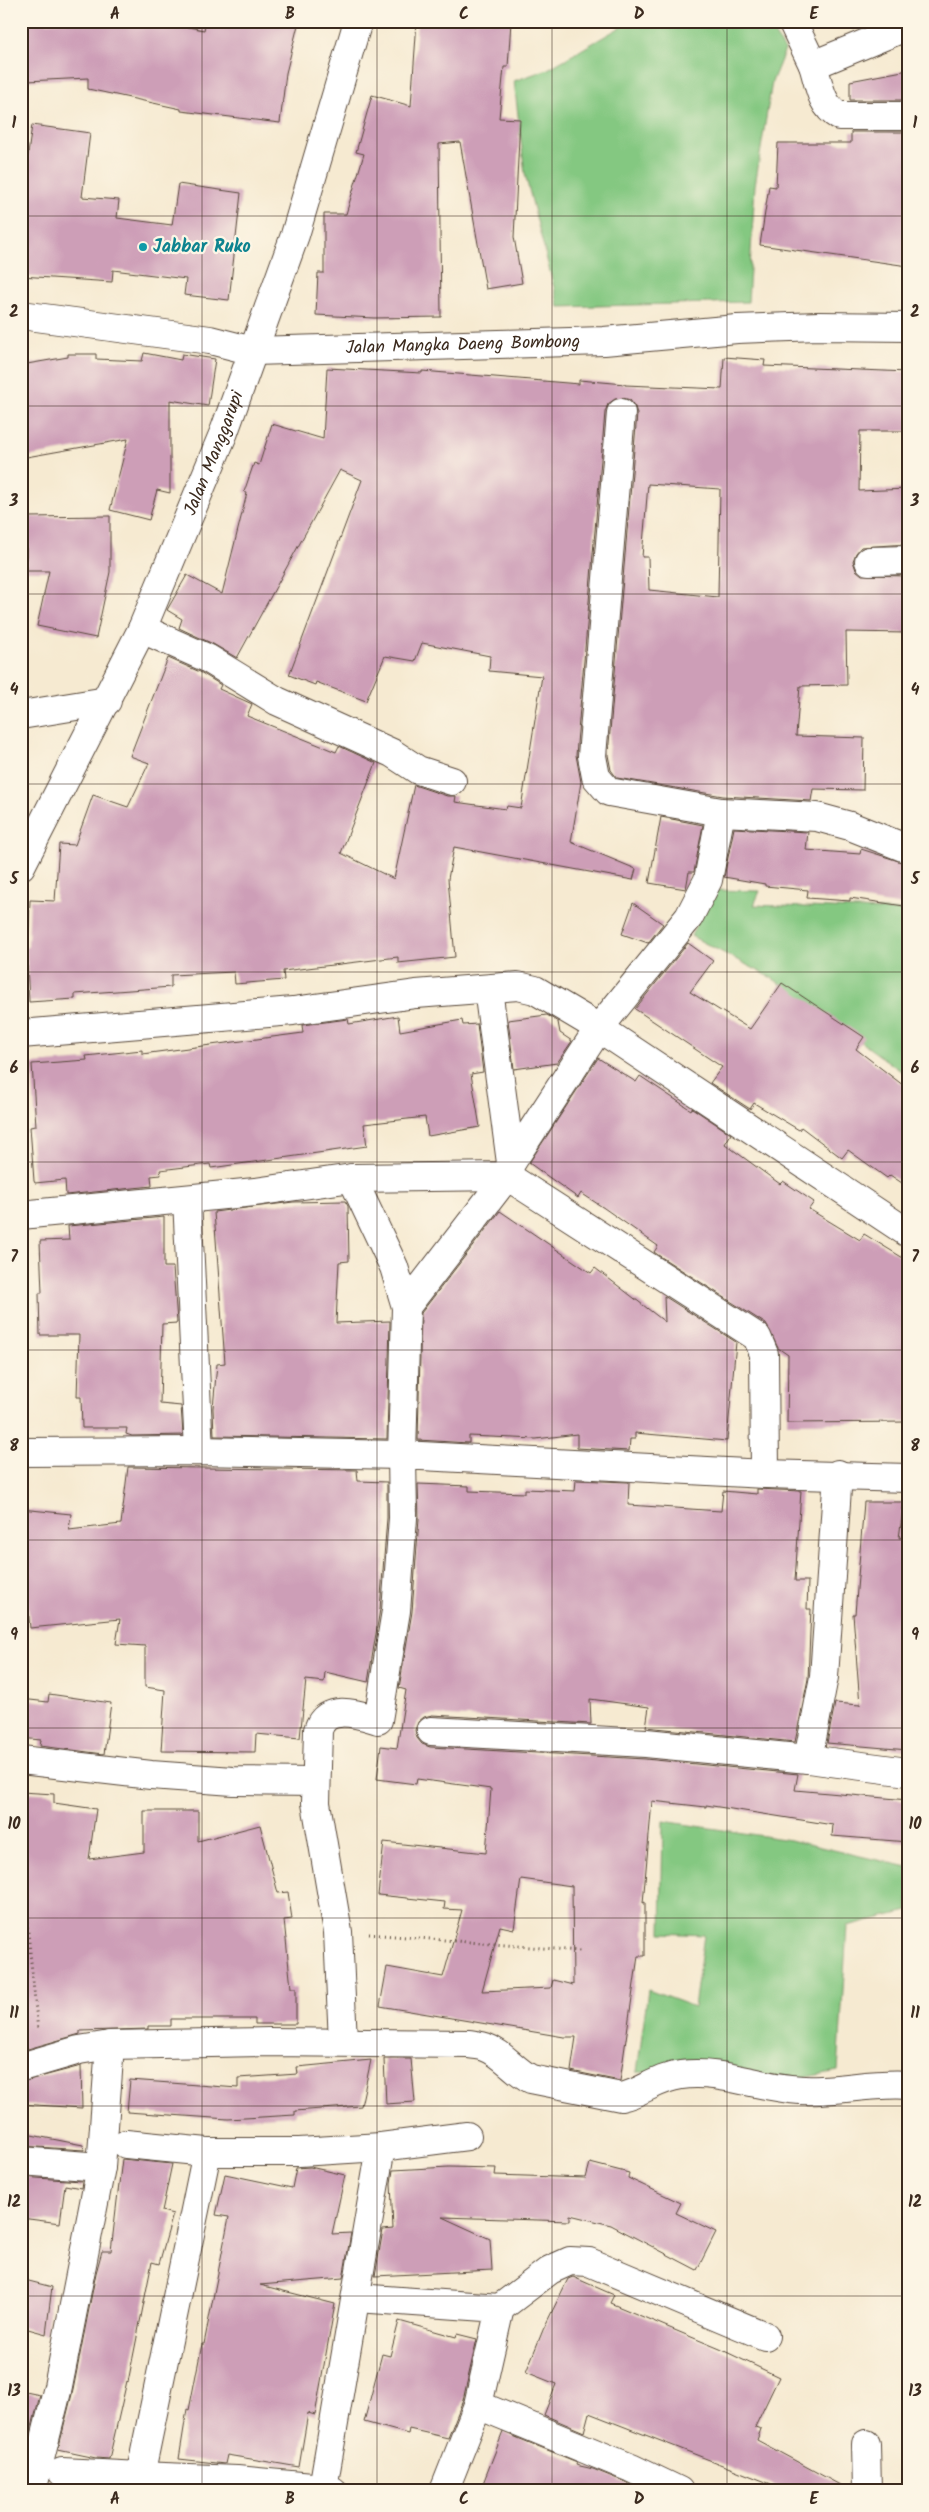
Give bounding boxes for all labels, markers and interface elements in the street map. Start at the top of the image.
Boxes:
text: A [110,2,120,27]
text: B [285,2,295,27]
text: C [459,2,469,27]
text: D [634,2,645,27]
text: E [810,2,820,27]
text: 1 [12,111,17,136]
text: 1 [913,111,918,136]
place label: Jabbar Ruko [153,233,251,262]
marker: Jabbar Ruko [137,241,149,253]
text: 2 [9,300,19,325]
text: 2 [910,300,920,325]
street label: Jalan Mangka Daeng Bombong [345,327,581,363]
street label: Jalan Manggarupi [176,386,252,520]
text: 3 [9,489,19,514]
text: 3 [910,489,920,514]
text: 4 [10,678,19,703]
text: 4 [911,678,920,703]
text: 5 [9,867,20,892]
text: 5 [910,867,921,892]
text: 6 [10,1056,19,1081]
text: 6 [911,1056,920,1081]
text: 7 [10,1245,18,1270]
text: 7 [911,1245,919,1270]
text: 8 [9,1434,19,1459]
text: 8 [910,1434,920,1459]
text: 9 [10,1623,18,1648]
text: 9 [911,1623,919,1648]
text: 10 [7,1812,21,1837]
text: 10 [908,1812,922,1837]
text: 11 [9,2001,19,2026]
text: 11 [910,2001,920,2026]
text: 12 [7,2190,21,2215]
text: 12 [908,2190,922,2215]
text: 13 [7,2379,21,2404]
text: 13 [908,2379,922,2404]
text: A [110,2487,120,2512]
text: B [285,2487,295,2512]
text: C [459,2487,469,2512]
text: D [634,2487,645,2512]
text: E [810,2487,820,2512]

